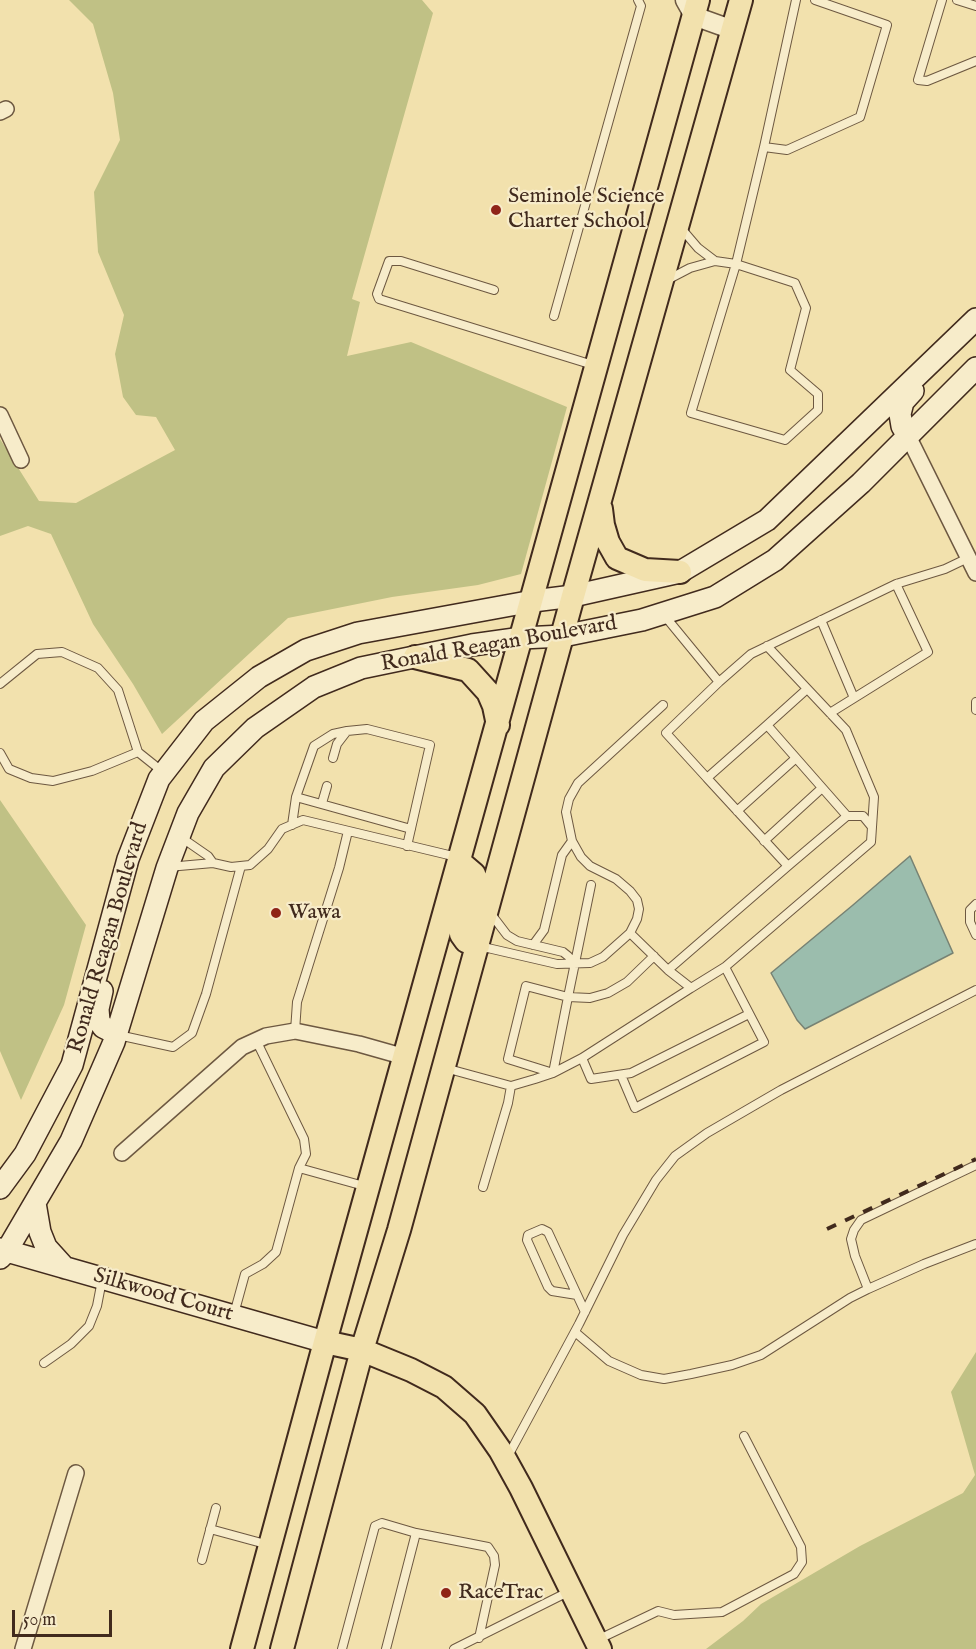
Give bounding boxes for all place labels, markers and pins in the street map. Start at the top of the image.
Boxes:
place label: Seminole Science Charter School [508,184,664,236]
marker: Seminole Science Charter School [489,203,503,217]
place label: Wawa [288,900,341,926]
marker: Wawa [269,906,283,920]
place label: RaceTrac [458,1580,543,1606]
marker: RaceTrac [439,1586,453,1600]

